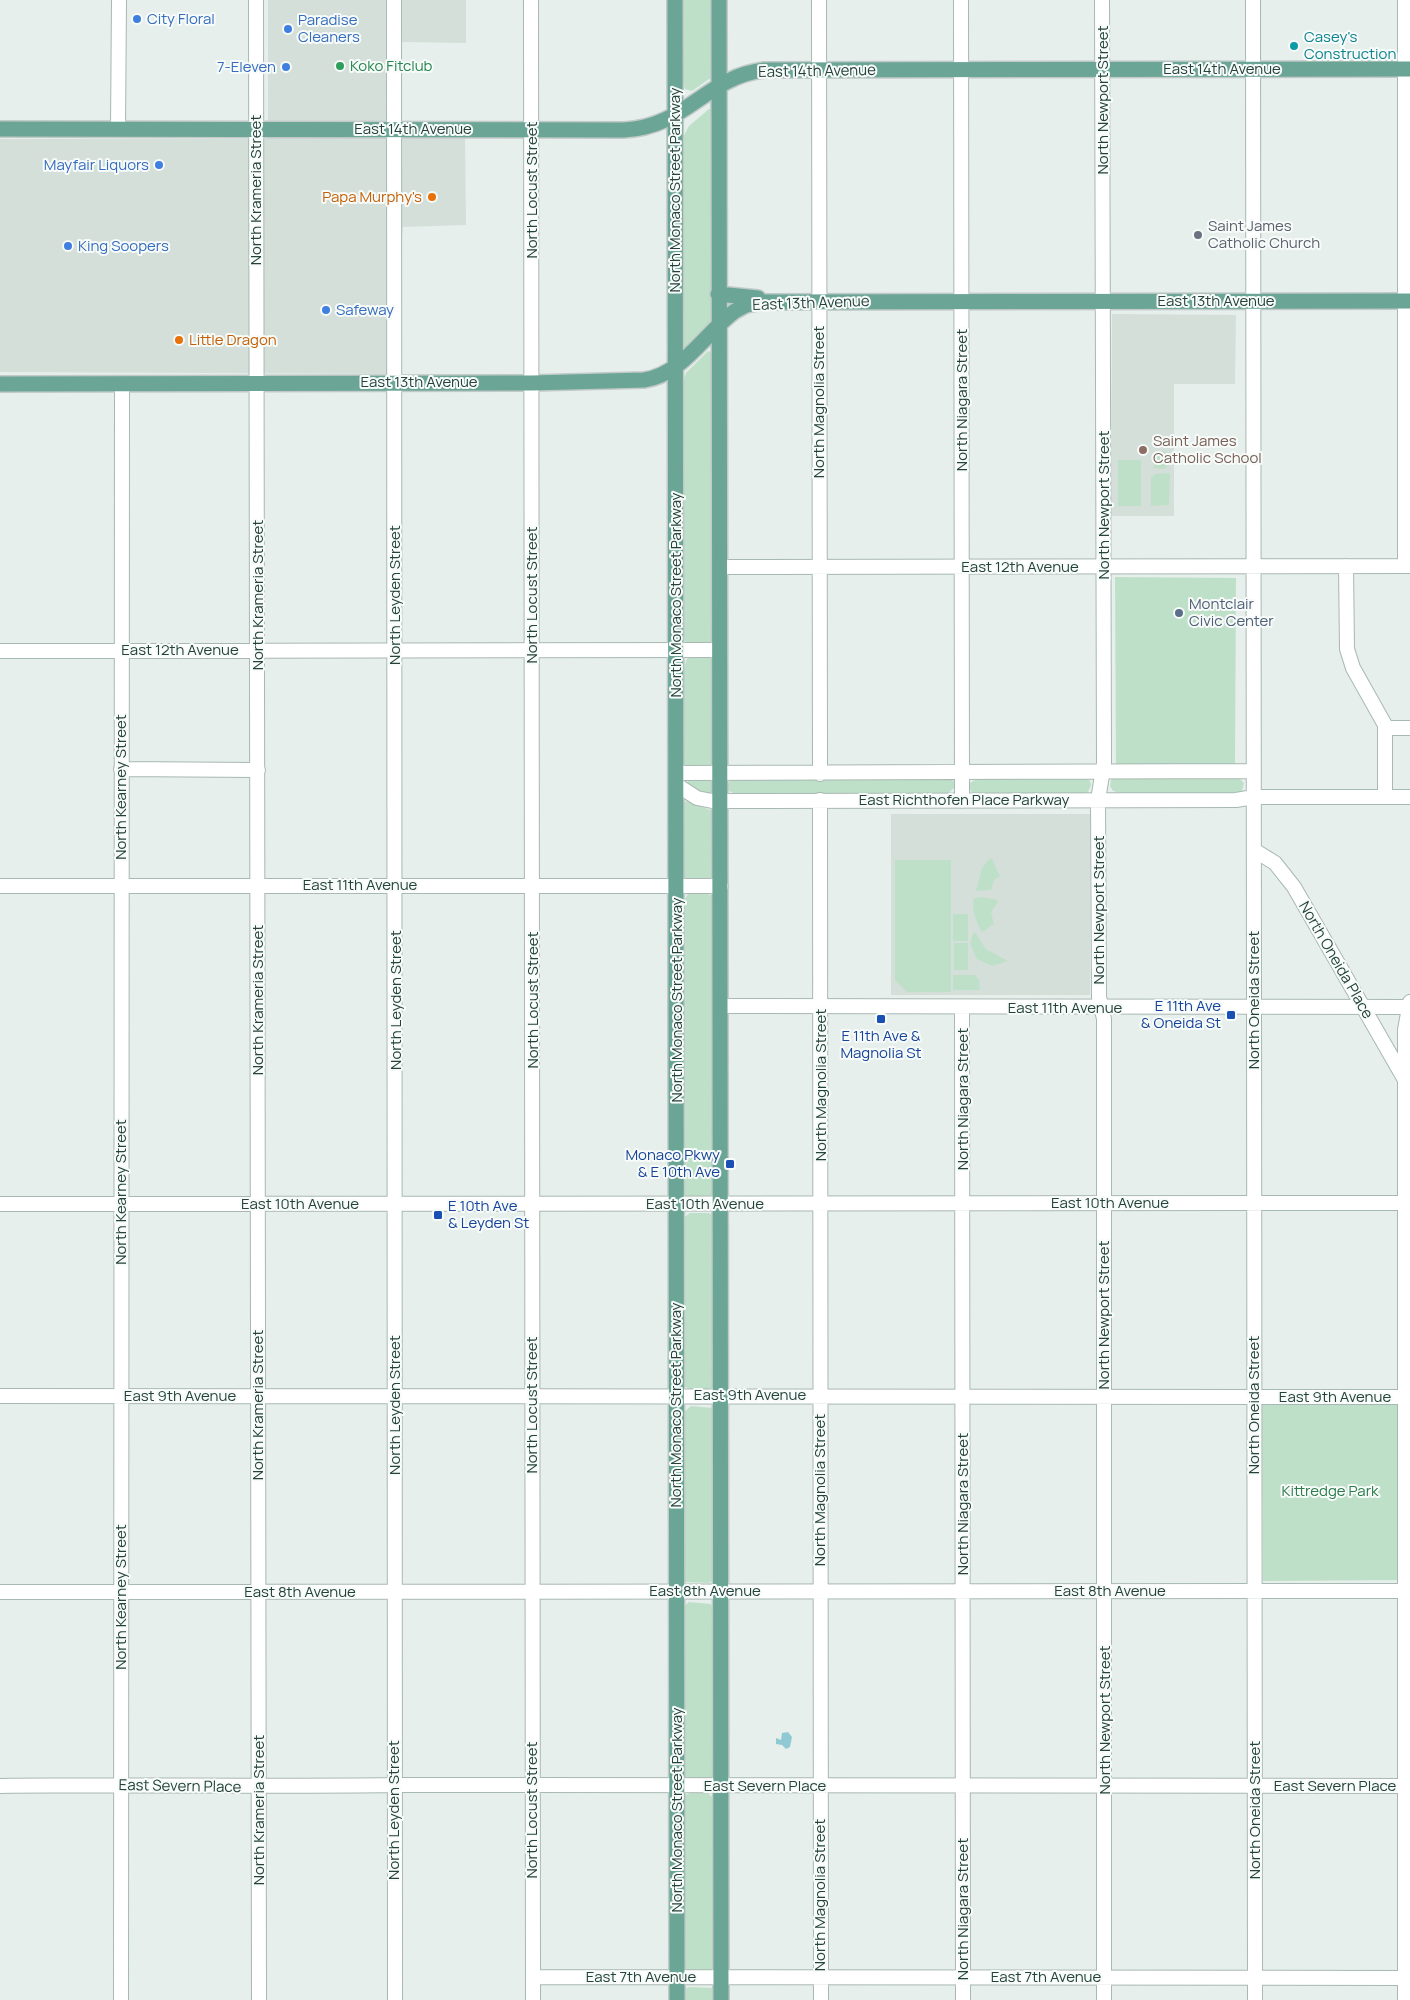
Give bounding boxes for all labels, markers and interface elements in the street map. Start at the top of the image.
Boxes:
place label: City Floral [147,8,215,29]
place label: Paradise Cleaners [298,9,360,47]
marker: City Floral [131,13,143,25]
marker: Paradise Cleaners [282,23,294,35]
street label: North Newport Street [1092,26,1113,174]
place label: Casey's Construction [1304,26,1396,64]
marker: Casey's Construction [1288,40,1300,52]
place label: Koko Fitclub [350,55,433,76]
place label: 7-Eleven [217,56,276,77]
street label: East 14th Avenue [1163,58,1281,79]
street label: East 14th Avenue [758,59,876,82]
marker: Koko Fitclub [334,60,346,72]
marker: 7-Eleven [280,61,292,73]
street label: North Monaco Street Parkway [664,87,685,292]
street label: North Krameria Street [245,115,266,265]
street label: East 14th Avenue [354,118,472,139]
street label: North Locust Street [521,121,542,259]
place label: Mayfair Liquors [44,154,149,175]
marker: Mayfair Liquors [153,159,165,171]
place label: Papa Murphy's [322,186,422,207]
marker: Papa Murphy's [426,191,438,203]
place label: Saint James Catholic Church [1208,215,1320,253]
marker: Saint James Catholic Church [1192,229,1204,241]
place label: King Soopers [78,235,169,256]
marker: King Soopers [62,240,74,252]
street label: East 13th Avenue [752,290,870,315]
street label: East 13th Avenue [1157,290,1275,311]
place label: Safeway [336,299,394,320]
marker: Safeway [320,304,332,316]
street label: North Magnolia Street [808,326,829,478]
place label: Little Dragon [189,329,277,350]
street label: North Niagara Street [951,329,972,471]
marker: Little Dragon [173,334,185,346]
street label: East 13th Avenue [360,371,478,392]
place label: Saint James Catholic School [1153,430,1262,468]
street label: North Newport Street [1093,431,1114,579]
marker: Saint James Catholic School [1137,444,1149,456]
street label: North Monaco Street Parkway [665,492,686,697]
street label: North Krameria Street [247,520,268,670]
street label: North Leyden Street [384,525,405,665]
street label: North Locust Street [521,526,542,664]
street label: East 12th Avenue [961,556,1079,577]
place label: Montclair Civic Center [1189,593,1274,631]
marker: Montclair Civic Center [1173,607,1185,619]
street label: East 12th Avenue [121,639,239,660]
street label: North Kearney Street [110,714,131,860]
street label: East Richthofen Place Parkway [859,789,1069,810]
street label: North Newport Street [1088,836,1109,984]
street label: East 11th Avenue [303,874,418,895]
street label: North Monaco Street Parkway [666,897,687,1102]
street label: North Oneida Place [1294,897,1379,1023]
street label: North Krameria Street [247,925,268,1075]
street label: North Leyden Street [385,930,406,1070]
street label: North Locust Street [522,931,543,1069]
street label: North Oneida Street [1243,931,1264,1069]
place label: E 11th Ave & Oneida St [1141,995,1221,1033]
street label: East 11th Avenue [1008,997,1123,1018]
street label: North Magnolia Street [810,1009,831,1161]
marker: E 11th Ave & Oneida St [1225,1009,1237,1021]
marker: E 11th Ave & Magnolia St [875,1013,887,1025]
place label: E 11th Ave & Magnolia St [840,1025,922,1063]
street label: North Niagara Street [952,1028,973,1170]
street label: North Kearney Street [110,1119,131,1265]
place label: Monaco Pkwy & E 10th Ave [625,1144,720,1182]
marker: Monaco Pkwy & E 10th Ave [724,1158,736,1170]
street label: East 10th Avenue [1051,1192,1169,1213]
street label: East 10th Avenue [241,1193,359,1214]
street label: East 10th Avenue [646,1193,764,1214]
place label: E 10th Ave & Leyden St [448,1195,529,1233]
marker: E 10th Ave & Leyden St [432,1209,444,1221]
street label: North Newport Street [1093,1241,1114,1389]
street label: North Monaco Street Parkway [665,1302,686,1507]
street label: North Krameria Street [247,1330,268,1480]
street label: North Leyden Street [384,1335,405,1475]
street label: North Locust Street [521,1336,542,1474]
street label: North Oneida Street [1243,1336,1264,1474]
street label: East 9th Avenue [694,1384,806,1405]
street label: East 9th Avenue [124,1385,236,1406]
street label: East 9th Avenue [1279,1386,1391,1407]
street label: North Magnolia Street [809,1414,830,1566]
street label: North Niagara Street [952,1433,973,1575]
park label: Kittredge Park [1282,1480,1379,1501]
street label: North Kearney Street [110,1524,131,1670]
street label: East 8th Avenue [649,1580,761,1601]
street label: East 8th Avenue [1054,1580,1166,1601]
street label: East 8th Avenue [244,1581,356,1602]
street label: North Newport Street [1094,1646,1115,1794]
street label: North Monaco Street Parkway [666,1707,687,1912]
street label: North Krameria Street [248,1735,269,1885]
street label: North Leyden Street [383,1740,404,1880]
street label: North Locust Street [521,1741,542,1879]
street label: North Oneida Street [1244,1741,1265,1879]
street label: East Severn Place [119,1774,242,1797]
street label: East Severn Place [704,1775,827,1796]
street label: East Severn Place [1274,1775,1397,1796]
street label: North Magnolia Street [809,1819,830,1971]
street label: North Niagara Street [952,1838,973,1980]
street label: East 7th Avenue [586,1966,697,1987]
street label: East 7th Avenue [991,1966,1102,1987]

